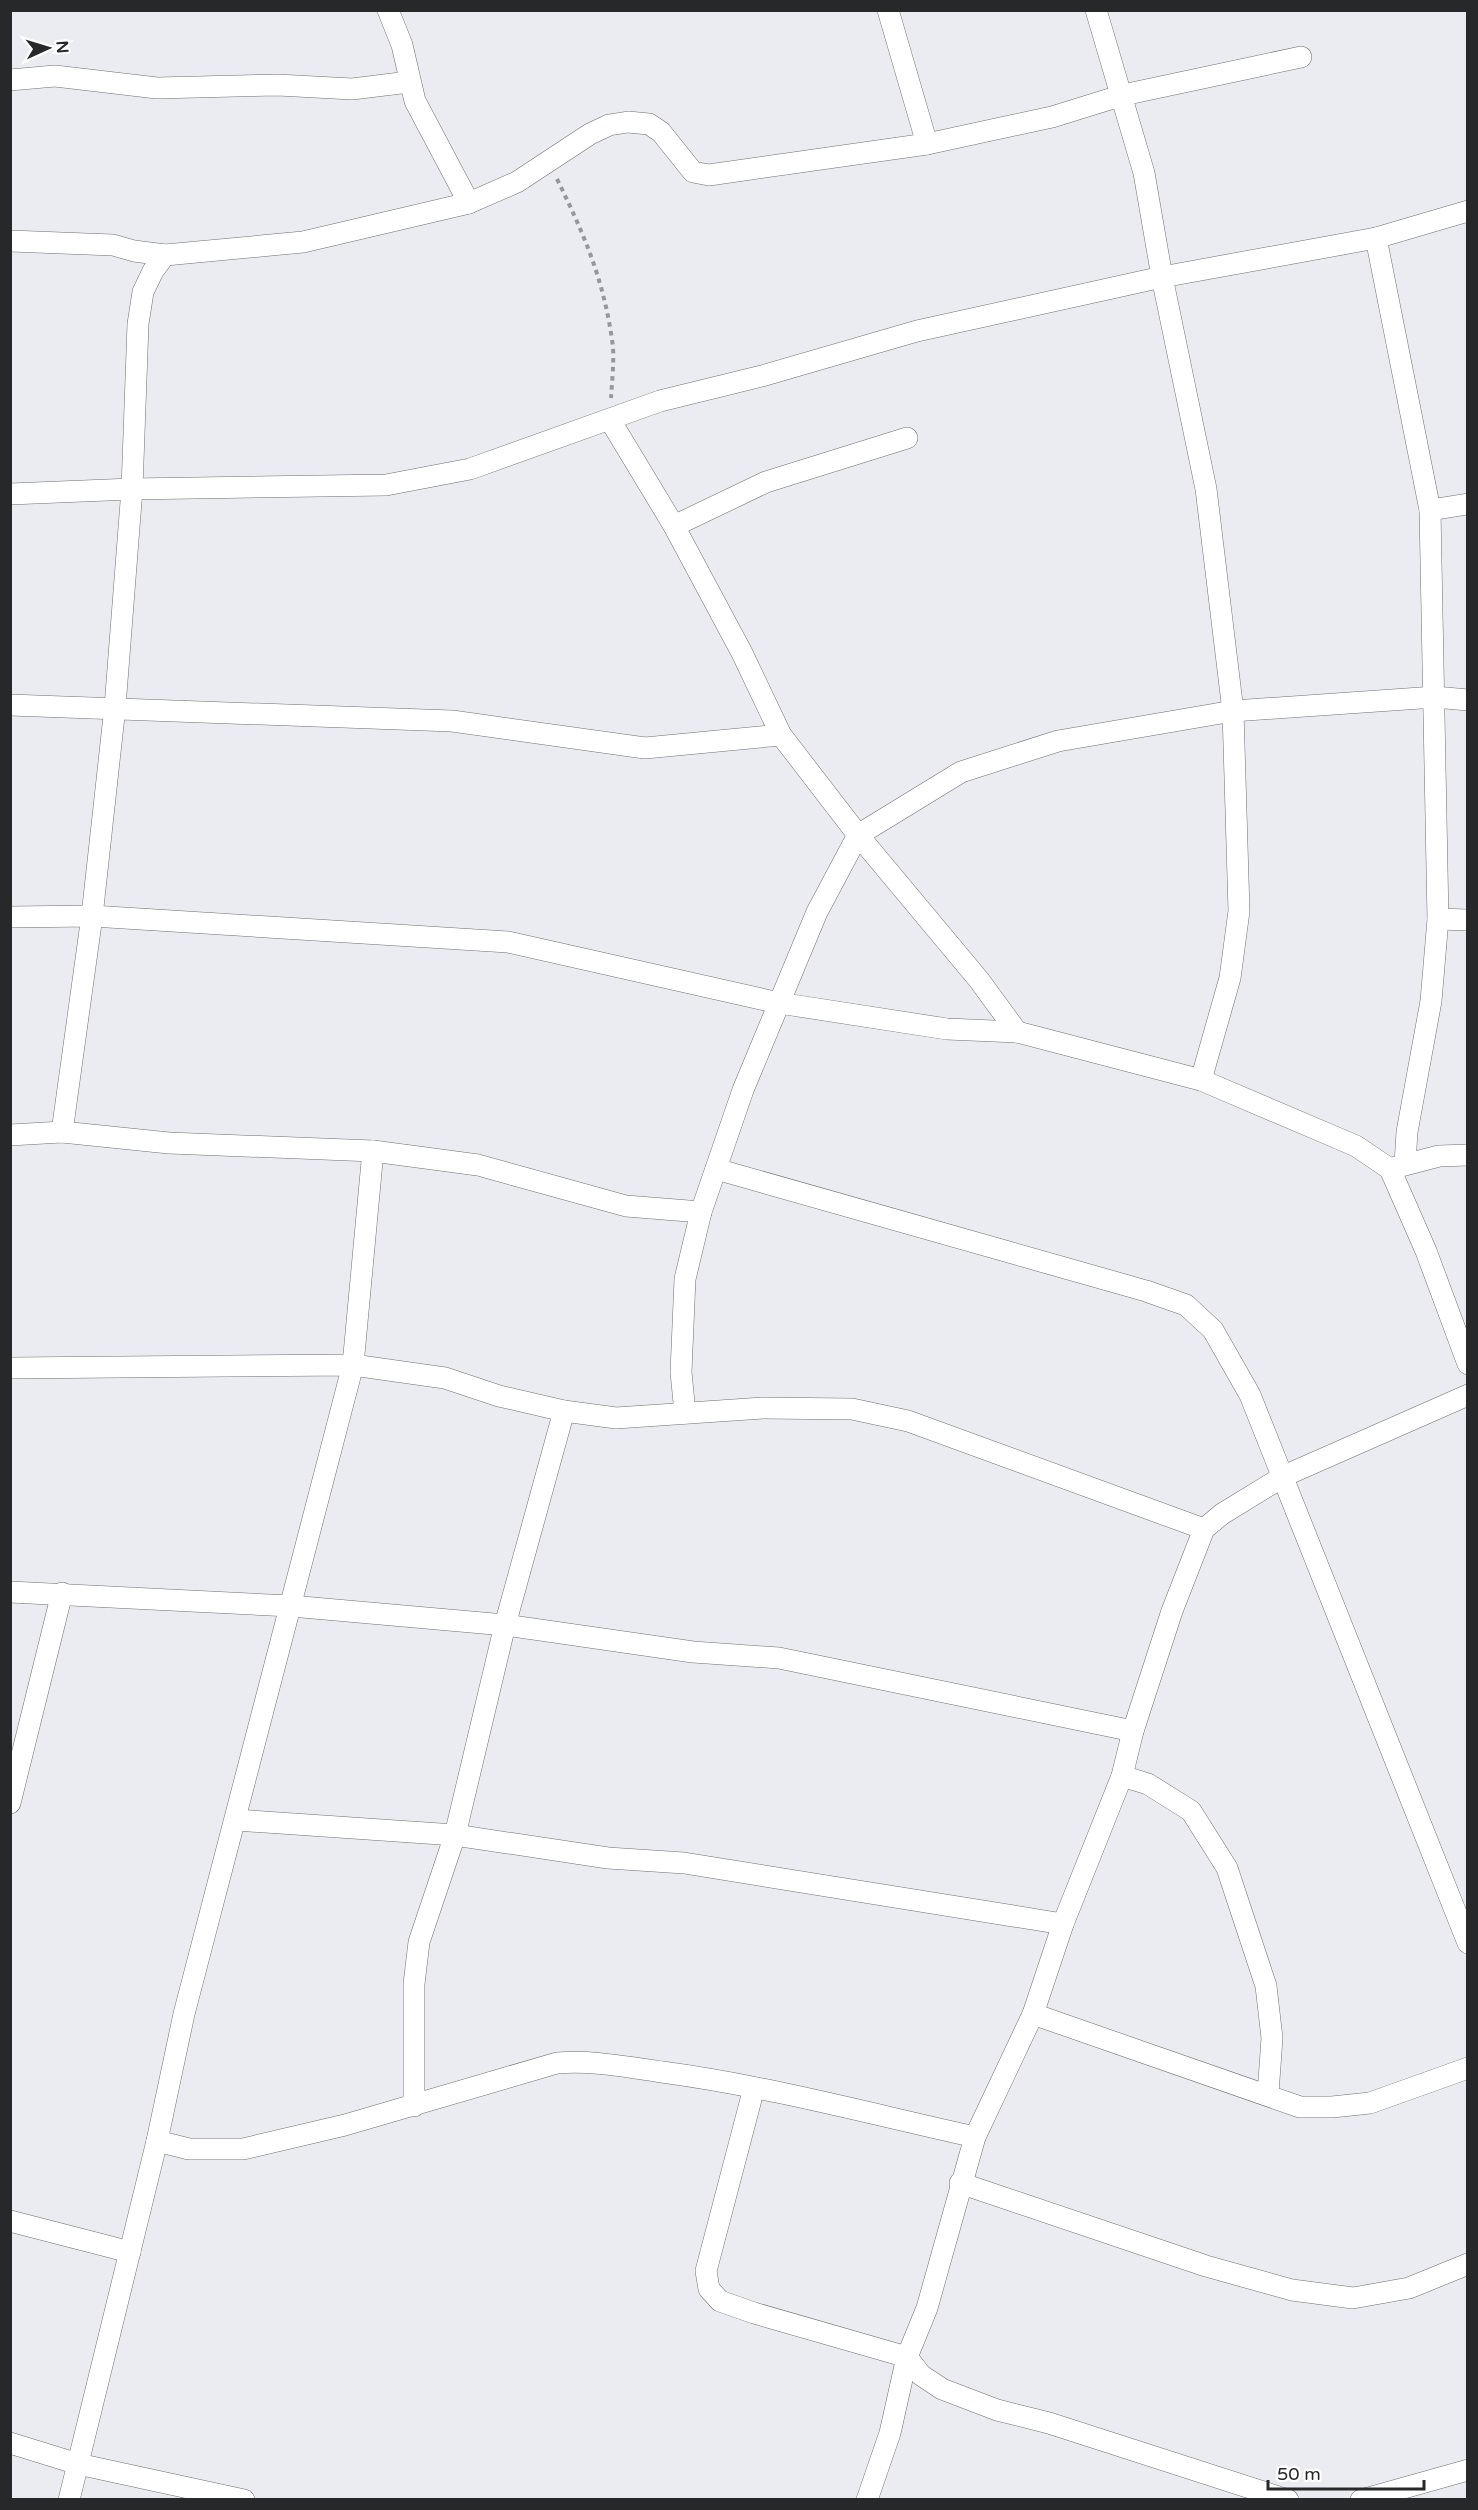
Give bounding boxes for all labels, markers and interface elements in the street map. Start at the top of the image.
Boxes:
north arrow [18,18,78,78]
text: N [52,40,72,54]
scale bar [1268,2453,1424,2491]
text: 50 m [1277,2463,1321,2485]

